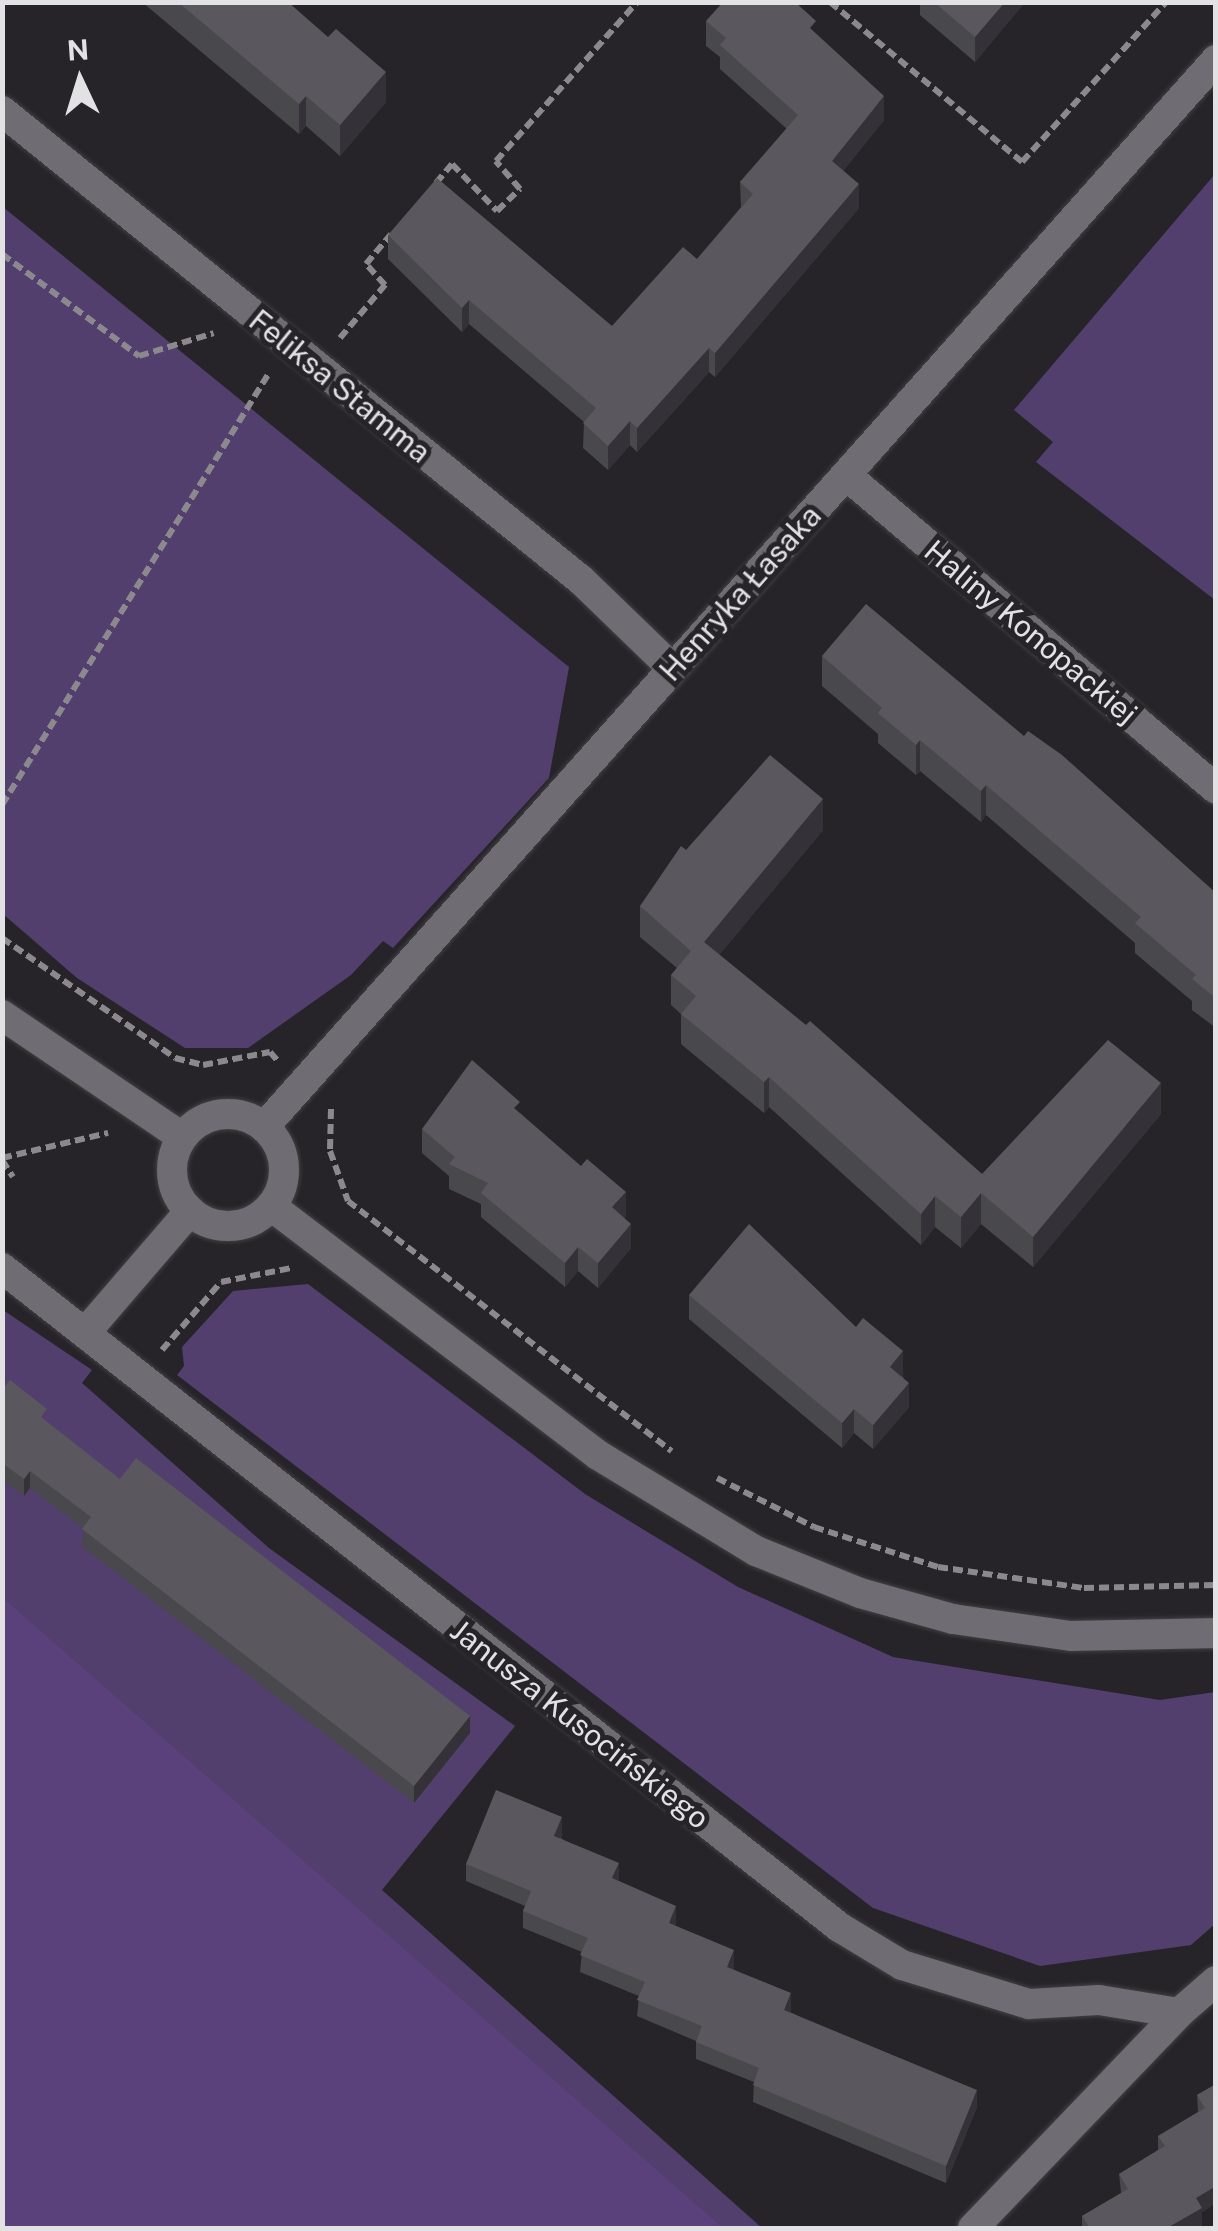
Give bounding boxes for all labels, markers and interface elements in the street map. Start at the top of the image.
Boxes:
north arrow [30,30,130,130]
text: N [66,32,90,67]
street label: Feliksa Stamma [242,302,438,470]
street label: Henryka Łasaka [652,498,828,688]
street label: Haliny Konopackiej [917,533,1145,731]
street label: Janusza Kusocińskiego [444,1612,716,1836]

